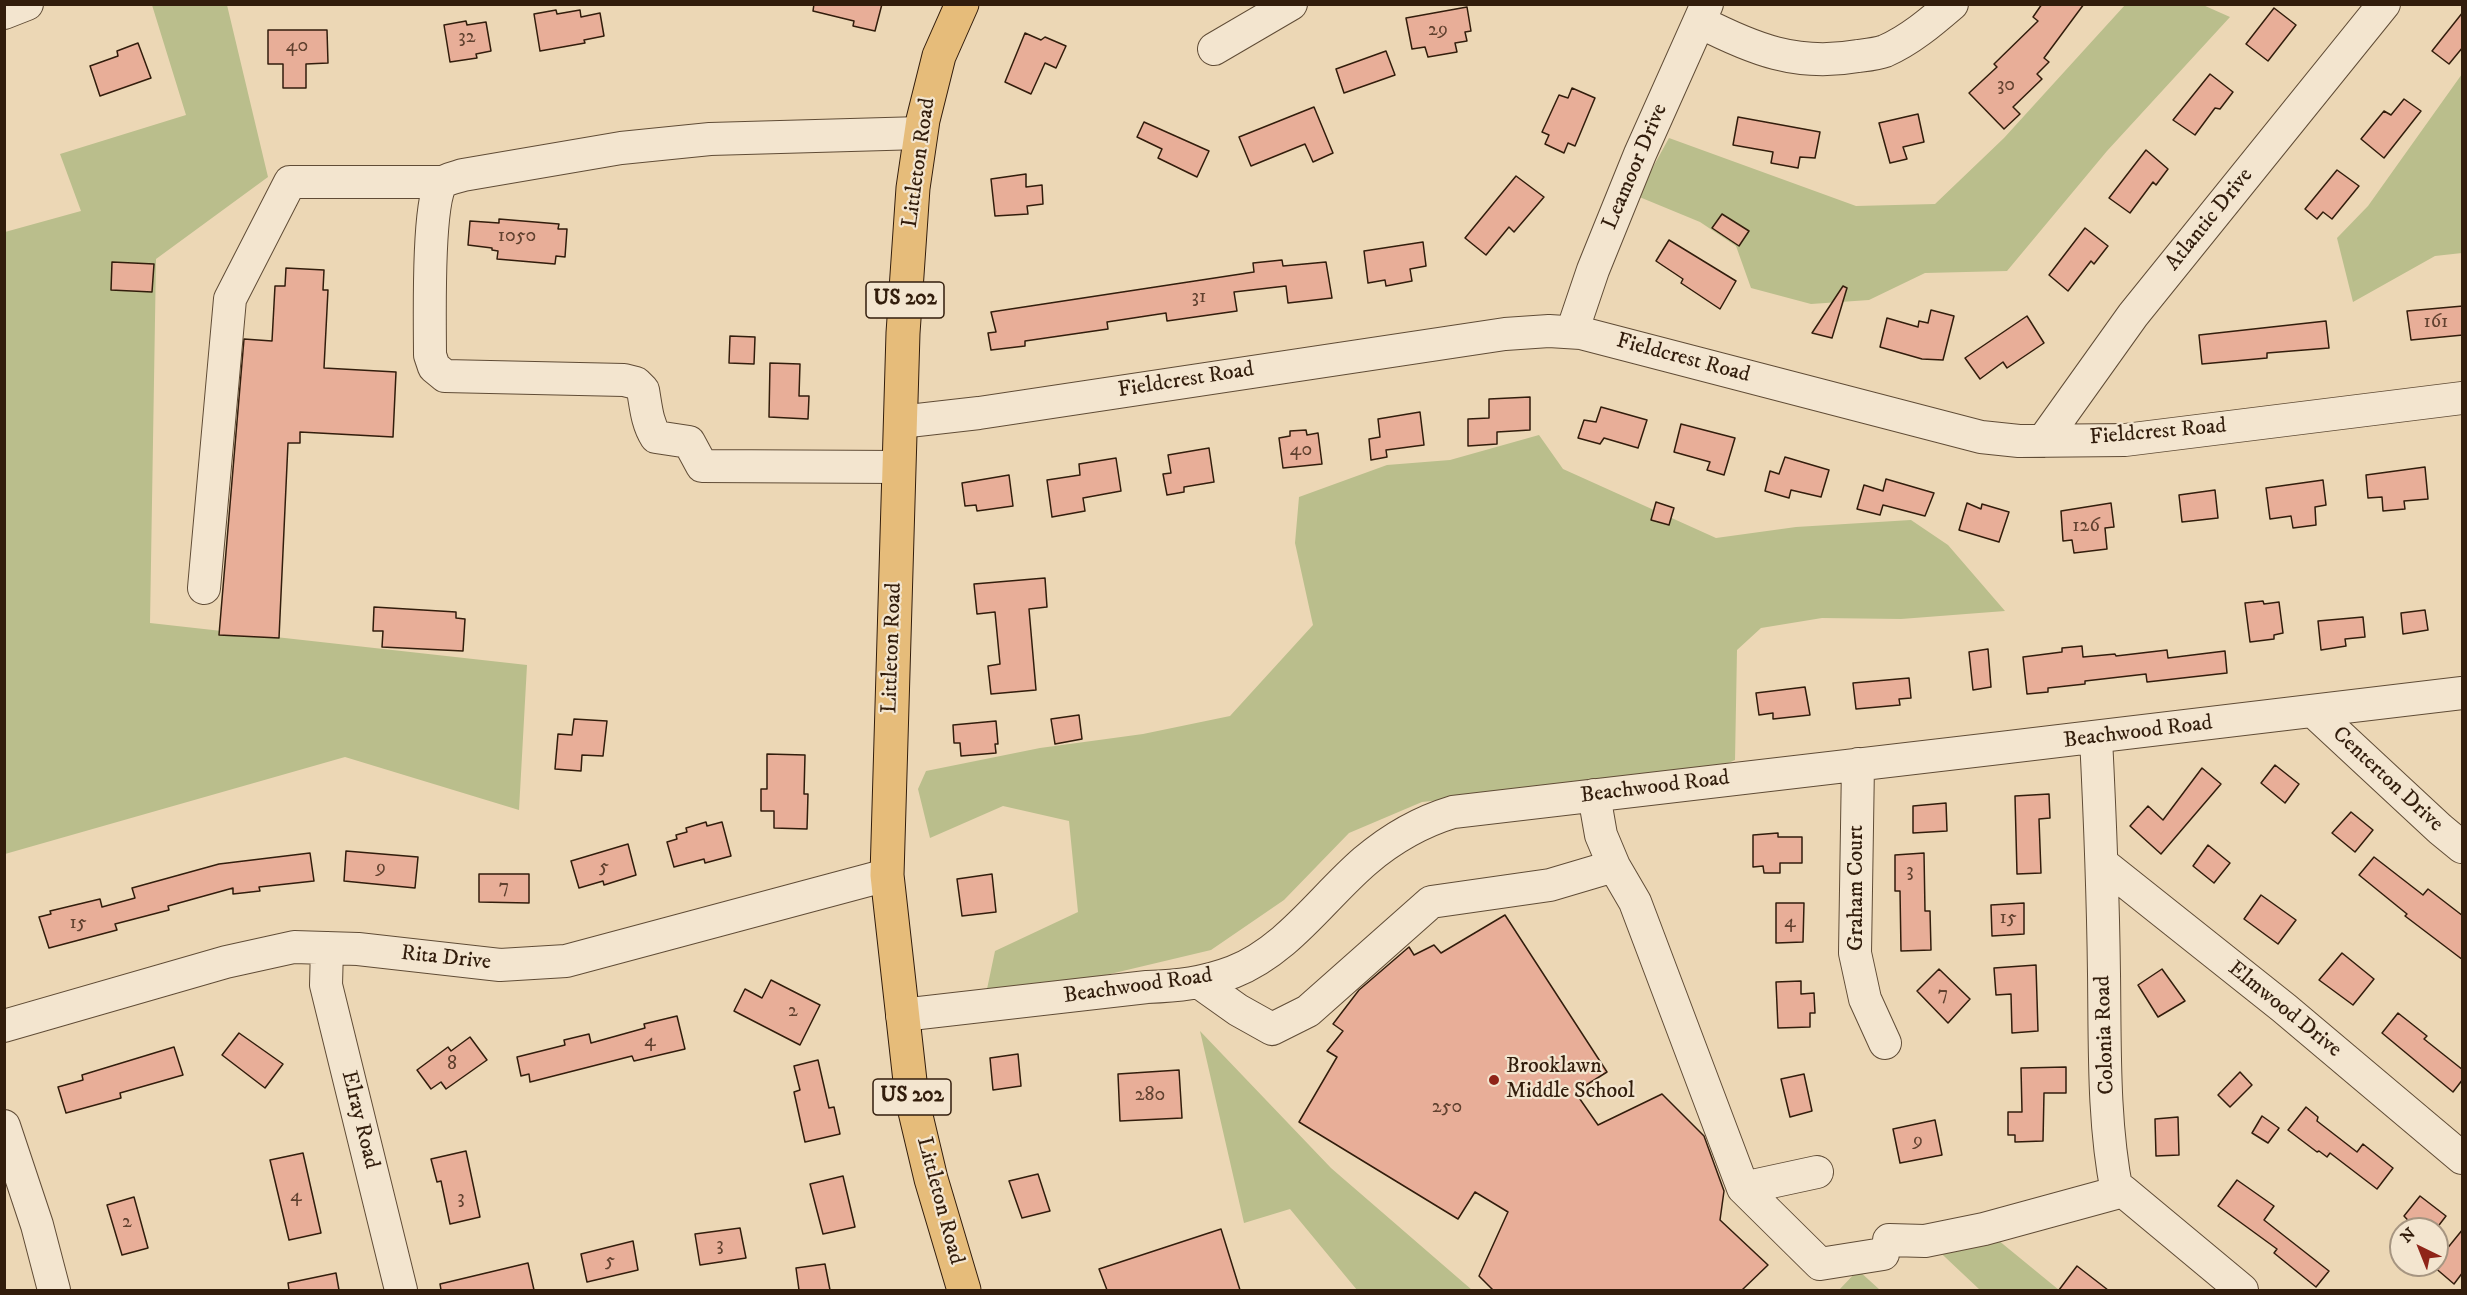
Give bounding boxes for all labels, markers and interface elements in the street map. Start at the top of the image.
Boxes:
house number: 29 [1428,19,1448,43]
house number: 32 [458,26,476,50]
house number: 40 [286,35,308,59]
house number: 30 [1997,74,2015,98]
street label: Littleton Road [898,96,942,230]
street label: Leamoor Drive [1598,100,1674,234]
street label: Atlantic Drive [2161,163,2259,277]
house number: 1050 [498,225,536,249]
road number: US 202 [866,282,944,318]
house number: 31 [1192,286,1206,310]
house number: 161 [2424,311,2448,335]
street label: Fieldcrest Road [1613,328,1753,390]
street label: Fieldcrest Road [1116,357,1256,405]
street label: Fieldcrest Road [2088,414,2228,452]
house number: 40 [1290,439,1312,463]
house number: 126 [2072,515,2100,539]
street label: Littleton Road [878,582,908,714]
street label: Beachwood Road [2062,711,2214,755]
street label: Centerton Drive [2326,722,2448,838]
street label: Beachwood Road [1579,766,1731,810]
street label: Graham Court [1844,825,1870,951]
house number: 5 [599,856,609,880]
house number: 9 [376,857,386,881]
house number: 3 [1906,860,1914,884]
house number: 7 [499,876,509,900]
house number: 15 [1999,907,2017,931]
house number: 4 [1784,911,1796,935]
house number: 15 [69,912,87,936]
street label: Rita Drive [400,941,492,977]
street label: Elmwood Drive [2222,956,2346,1064]
street label: Beachwood Road [1062,963,1214,1011]
street label: Colonia Road [2091,975,2121,1095]
house number: 7 [1938,983,1948,1007]
house number: 2 [788,1000,798,1024]
house number: 4 [644,1030,656,1054]
house number: 8 [447,1053,457,1077]
place label: Brooklawn Middle School [1506,1054,1634,1106]
street label: Elray Road [334,1068,384,1172]
marker: Brooklawn Middle School [1487,1073,1501,1087]
road number: US 202 [873,1079,951,1115]
house number: 280 [1135,1084,1165,1108]
house number: 250 [1432,1096,1462,1120]
house number: 9 [1913,1130,1923,1154]
street label: Littleton Road [909,1134,969,1268]
house number: 4 [290,1185,302,1209]
house number: 3 [457,1187,465,1211]
house number: 2 [122,1211,132,1235]
north arrow [2389,1217,2449,1277]
text: N [2396,1224,2420,1247]
house number: 3 [716,1234,724,1258]
house number: 5 [605,1250,615,1274]

